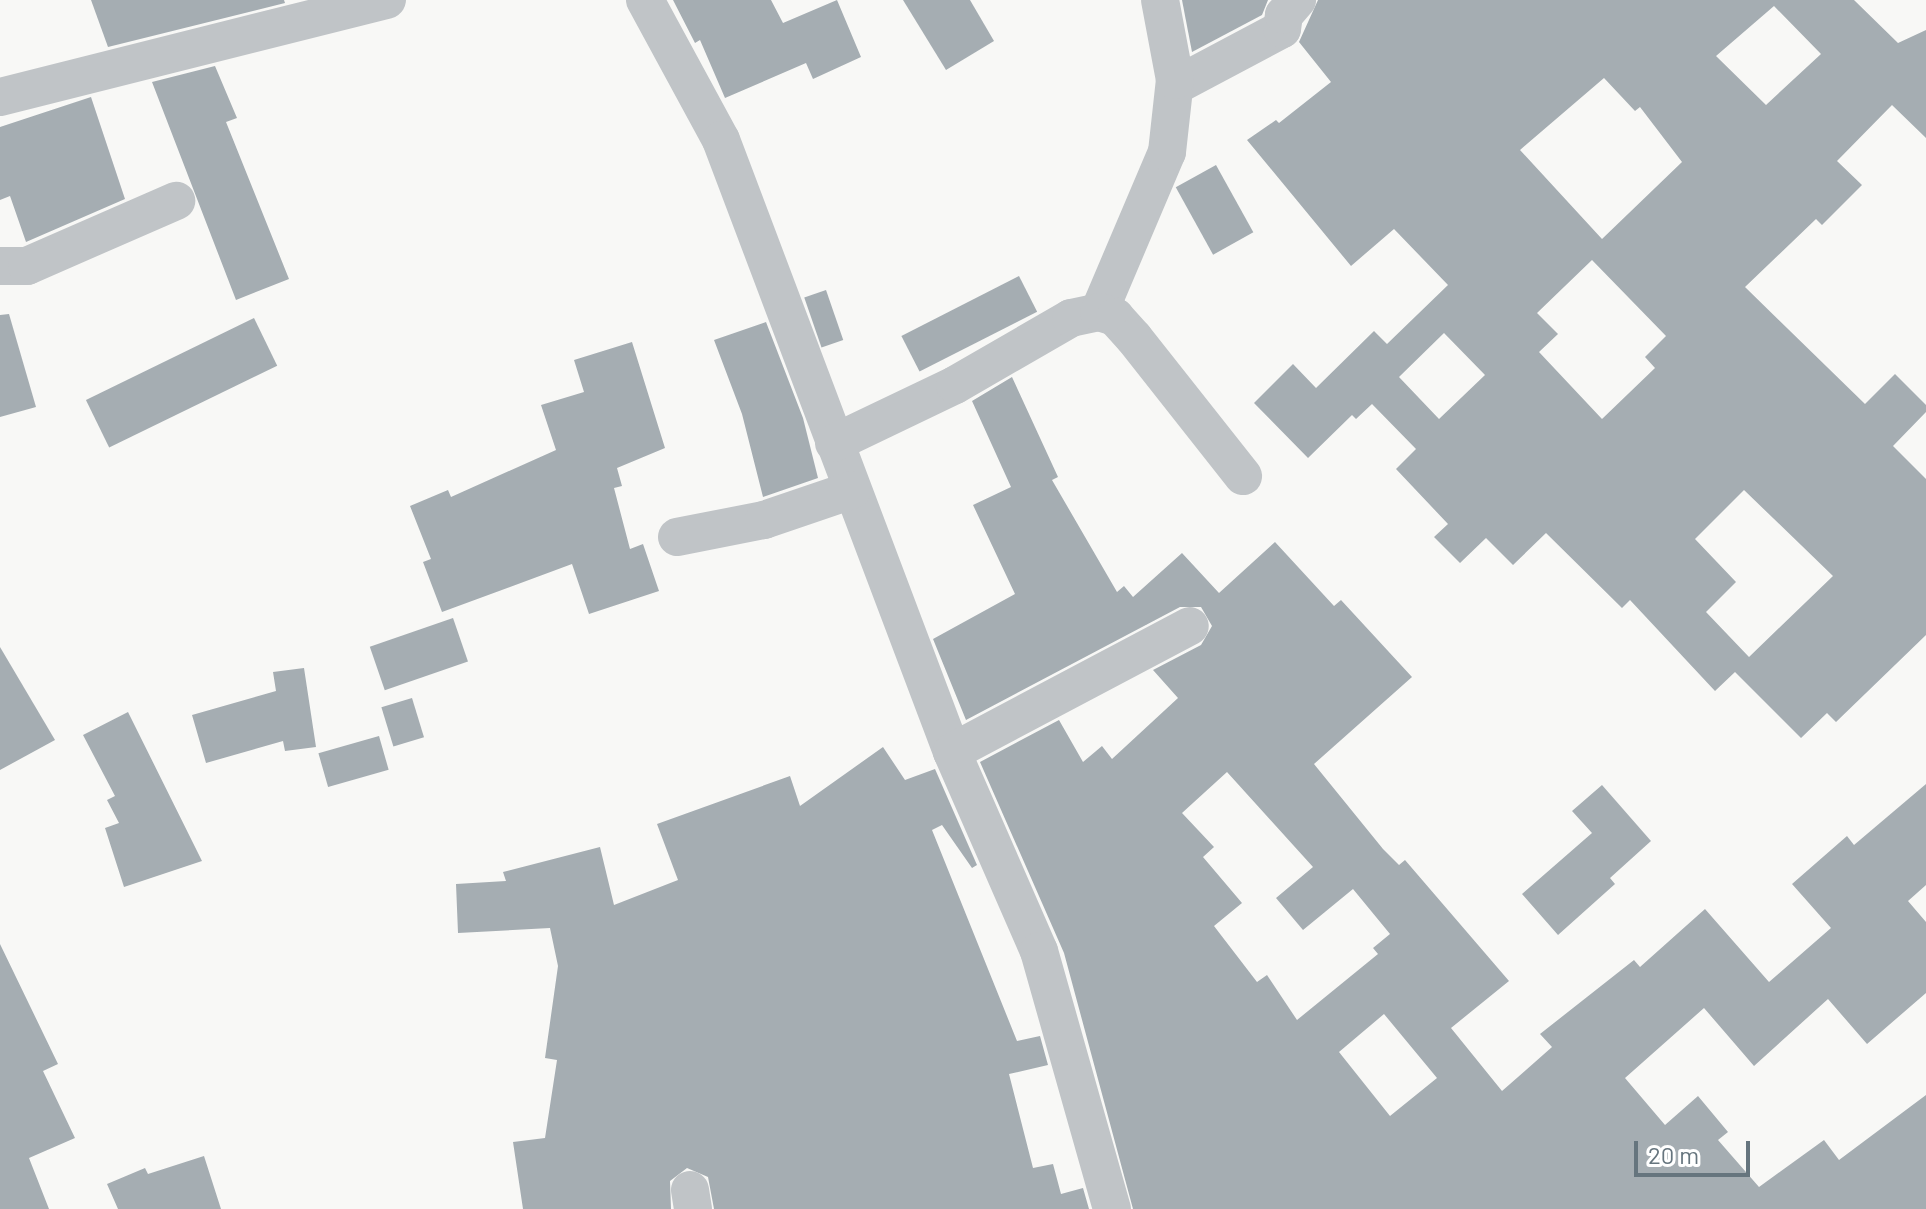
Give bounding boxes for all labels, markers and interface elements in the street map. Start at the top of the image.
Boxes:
scale bar [1638,1125,1754,1175]
text: 20 m [1648,1140,1699,1169]

